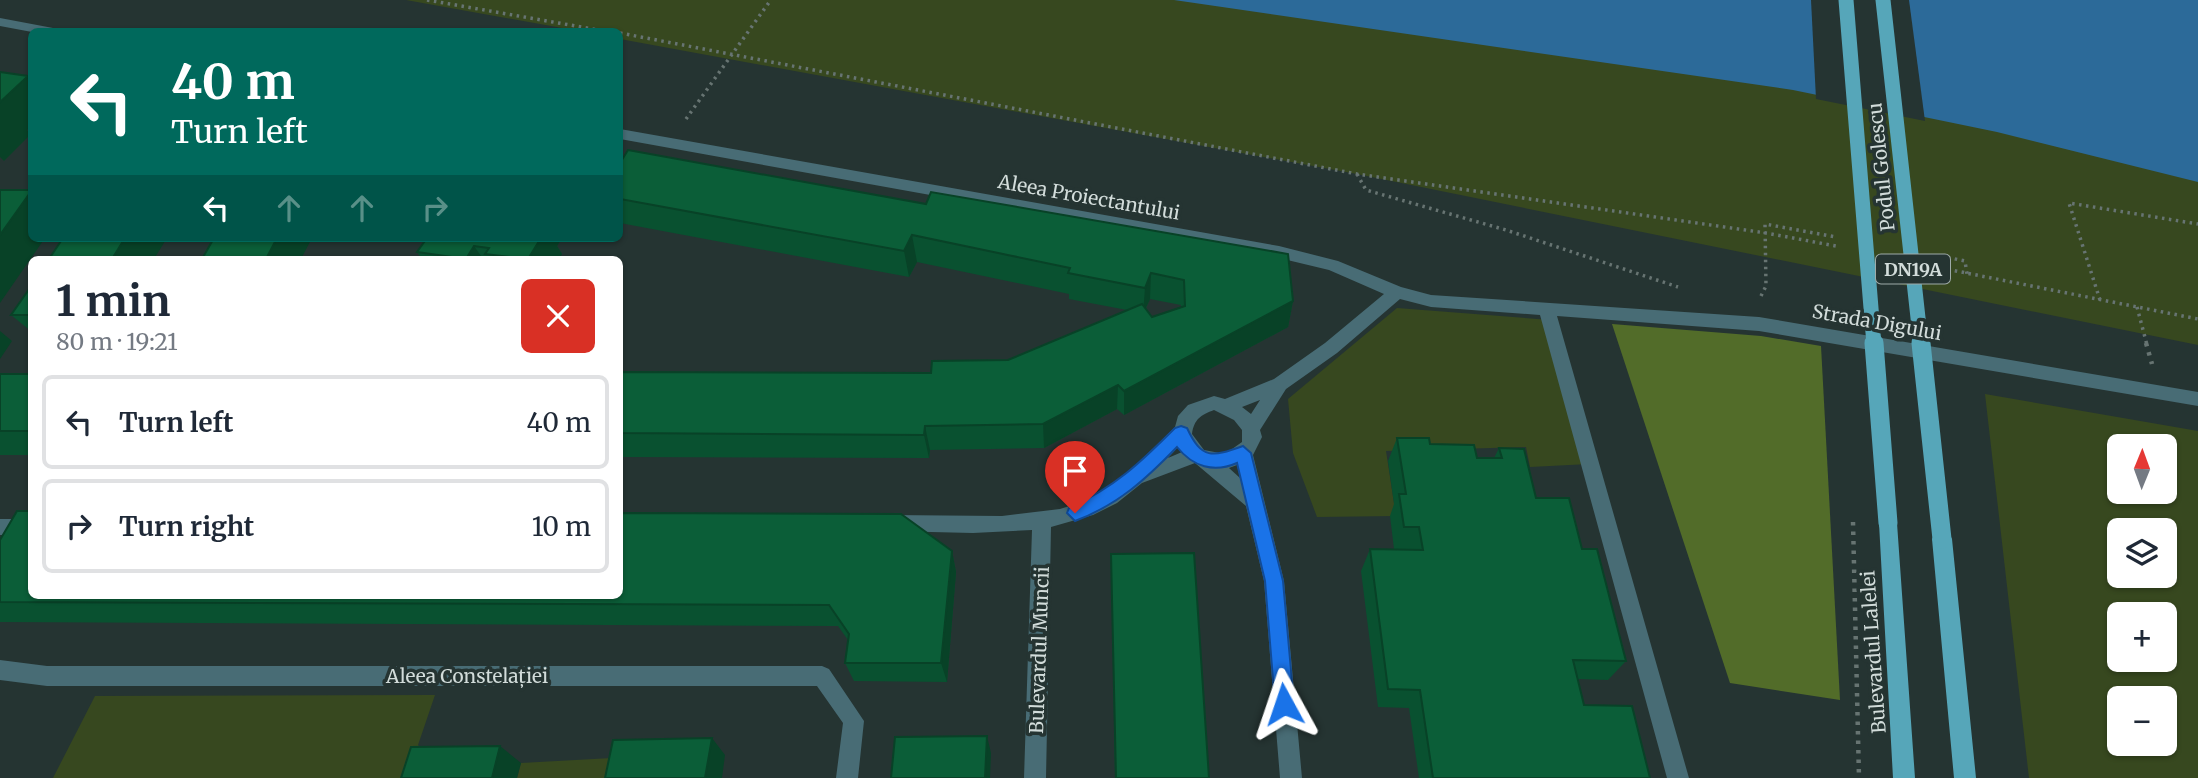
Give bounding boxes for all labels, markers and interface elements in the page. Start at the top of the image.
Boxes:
text: 40 m [171,51,295,112]
icon: left [56,56,147,147]
street label: Podul Golescu [1862,102,1900,232]
text: Turn left [171,112,308,152]
street label: Aleea Proiectantului [995,169,1182,225]
icon: left [197,189,235,227]
icon: ahead [270,189,308,227]
icon: ahead [343,189,381,227]
icon: right [416,189,454,227]
road number: DN19A [1876,255,1950,284]
text: 1 min [56,275,170,327]
button: close [521,279,595,353]
street label: Strada Digului [1810,299,1944,345]
text: 80 m · 19:21 [56,327,178,356]
icon: left [60,403,98,441]
text: Turn left [119,406,233,439]
text: 40 m [527,406,591,439]
north arrow [2107,434,2177,504]
map controls [2107,434,2177,756]
pin [1045,441,1105,513]
icon: arrive [1056,452,1094,490]
icon: right [60,507,98,545]
text: Turn right [119,510,254,543]
text: 10 m [532,510,591,543]
button: layers [2107,518,2177,588]
street label: Bulevardul Muncii [1024,566,1054,734]
street label: Bulevardul Lalelei [1855,570,1891,734]
button: + [2107,602,2177,672]
street label: Aleea Constelației [385,664,548,689]
position arrow [1247,667,1321,741]
button: − [2107,686,2177,756]

